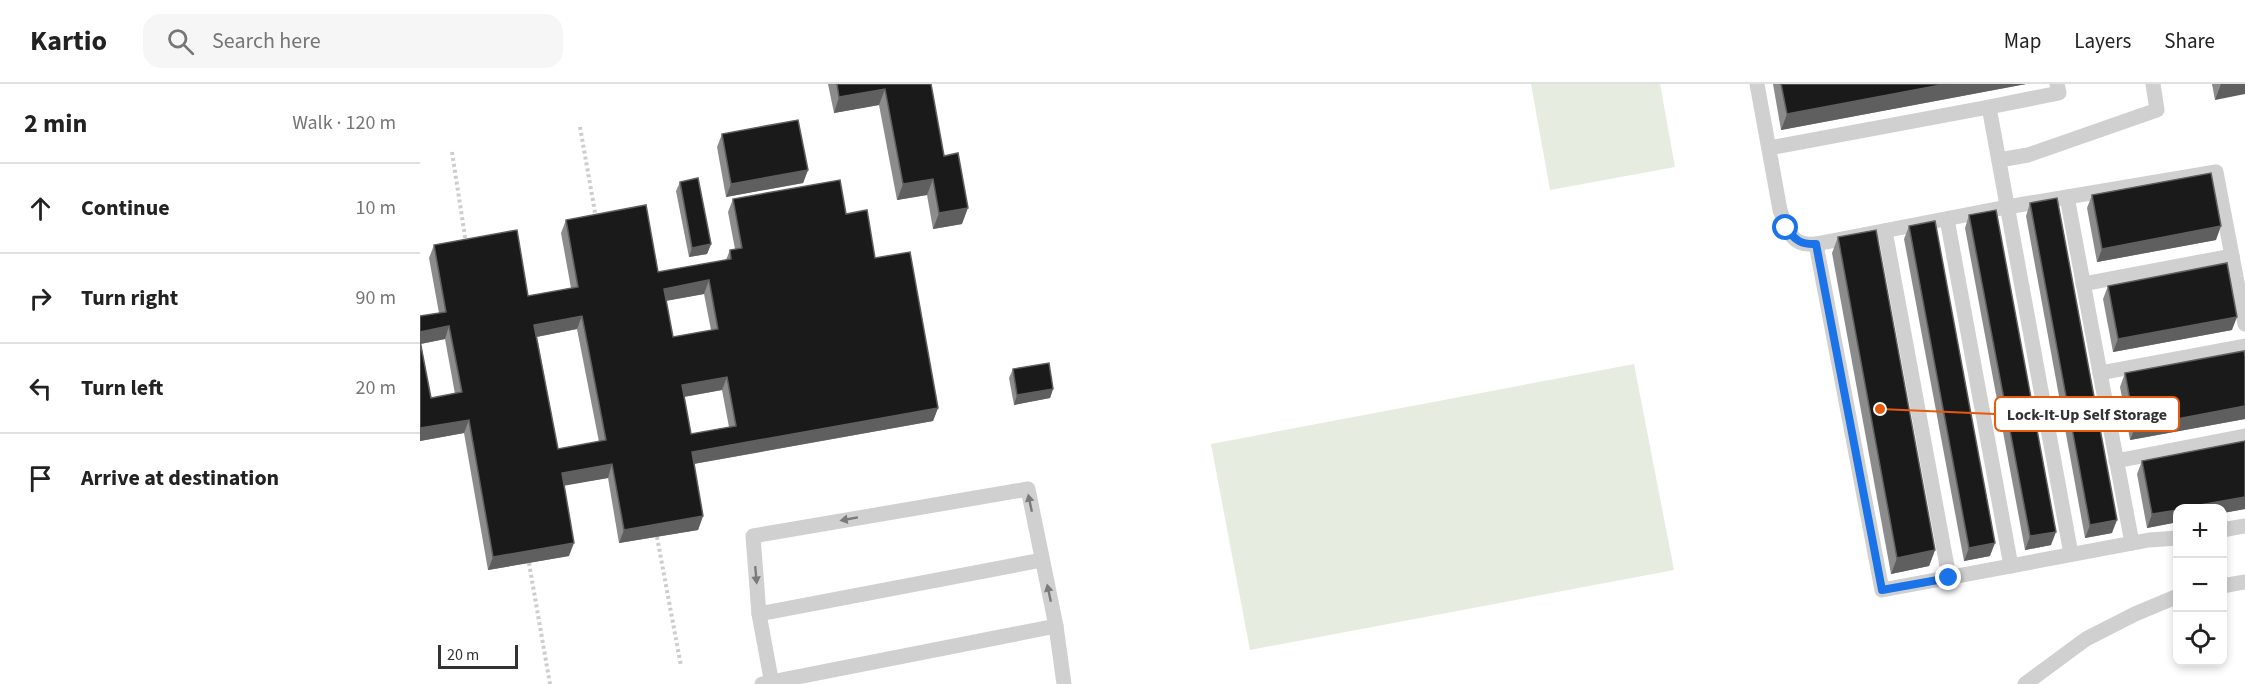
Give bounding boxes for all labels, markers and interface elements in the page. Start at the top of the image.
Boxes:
search box [143,14,563,68]
text: Kartio [30,21,107,61]
icon: search [164,25,197,58]
text: Search here [212,25,321,57]
text: Map [2004,26,2041,56]
text: Layers [2074,26,2131,56]
text: Share [2164,26,2215,56]
text: 2 min [24,105,87,142]
text: Walk · 120 m [292,109,396,137]
icon: ahead [24,192,57,225]
text: Continue [81,192,170,224]
text: 10 m [356,194,396,222]
route start [1772,214,1798,240]
icon: right [24,282,57,315]
text: Turn right [81,282,178,314]
text: 90 m [356,284,396,312]
icon: left [24,372,57,405]
text: Turn left [81,372,163,404]
text: 20 m [356,374,396,402]
callout: Lock-It-Up Self Storage [1995,397,2179,431]
text: Lock-It-Up Self Storage [2007,404,2167,426]
icon: arrive [24,462,57,495]
text: Arrive at destination [81,462,279,494]
one-way arrow [1025,493,1035,512]
map controls [2173,504,2227,666]
button: + [2173,504,2227,558]
one-way arrow [839,515,858,524]
button: − [2173,558,2227,612]
route end [1935,564,1961,590]
one-way arrow [751,566,761,585]
one-way arrow [1044,584,1054,602]
button: locate [2173,612,2227,666]
scale bar [438,642,518,670]
text: 20 m [447,644,479,666]

